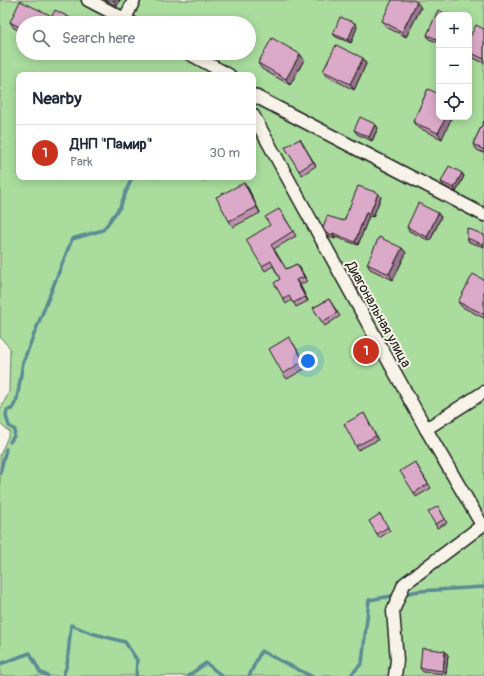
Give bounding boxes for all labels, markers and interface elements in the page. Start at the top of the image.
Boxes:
map controls [436,12,472,120]
button: + [436,12,472,48]
search box [16,16,256,60]
icon: search [30,27,52,49]
text: Search here [62,29,135,48]
button: − [436,48,472,84]
button: locate [436,84,472,120]
text: Nearby [32,88,81,109]
text: ДНП "Памир" [70,135,153,154]
text: 1 [42,145,48,161]
text: 30 m [210,145,240,161]
text: Park [70,154,93,170]
street label: Диагональная улица [342,257,415,370]
pin: 1 [353,336,379,366]
your location [298,351,318,371]

